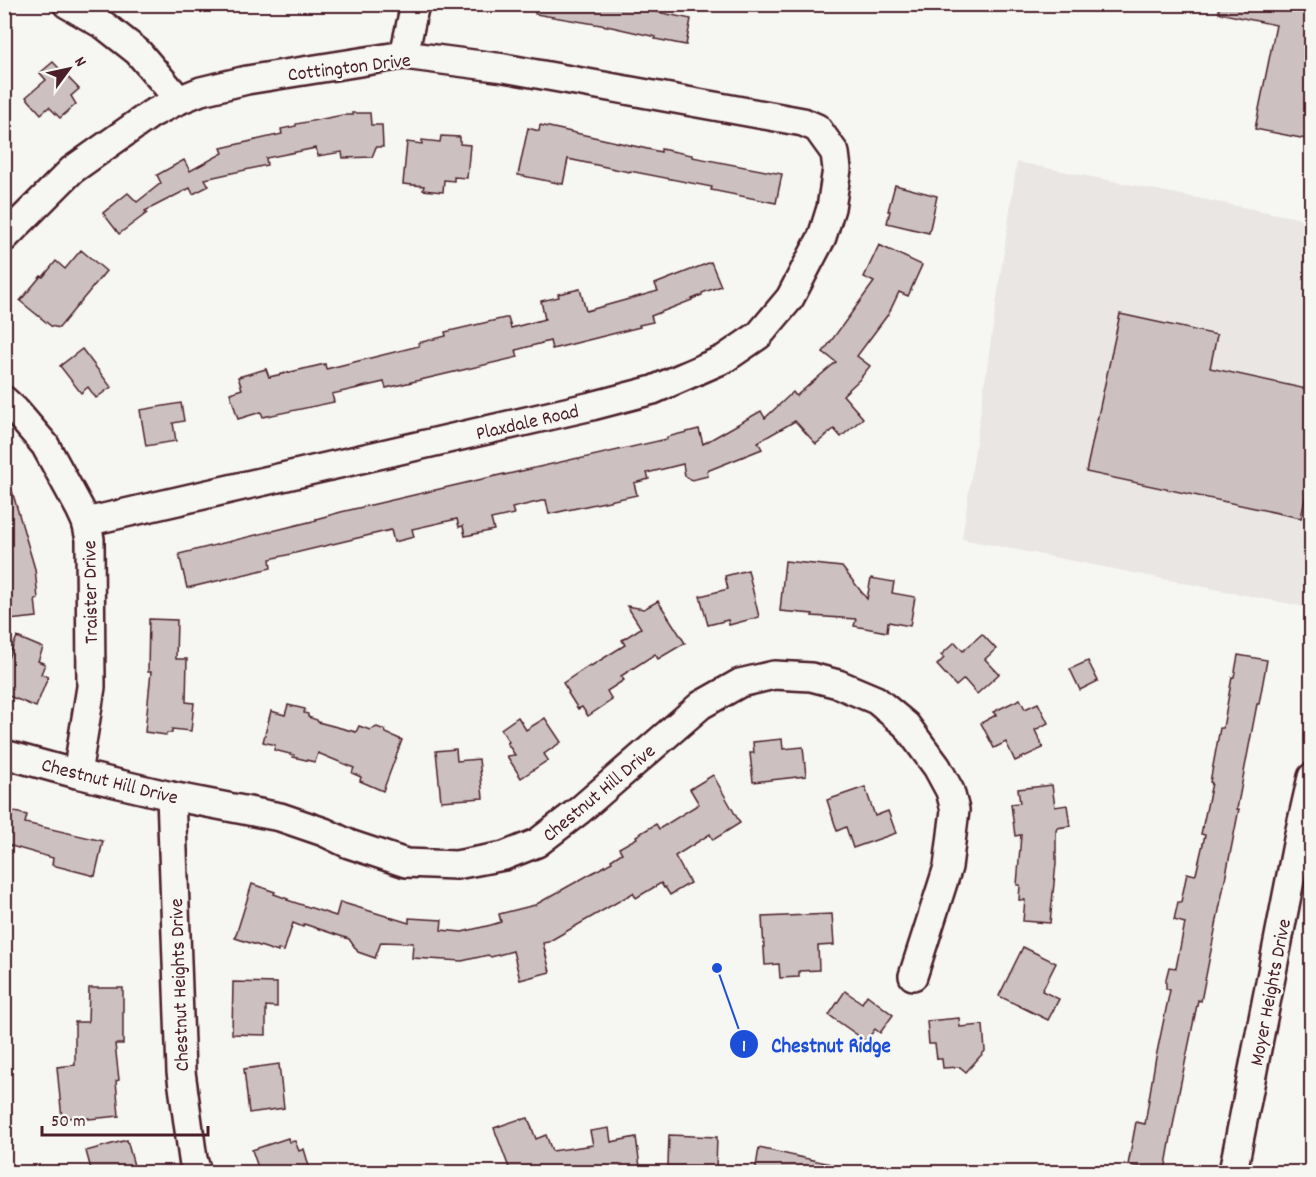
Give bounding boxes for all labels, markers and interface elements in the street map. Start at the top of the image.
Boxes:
north arrow [39,39,99,99]
street label: Cottington Drive [286,48,413,90]
text: N [68,53,91,72]
street label: Plaxdale Road [473,398,582,449]
street label: Traister Drive [77,540,107,644]
street label: Chestnut Hill Drive [537,738,663,850]
street label: Chestnut Hill Drive [38,752,181,813]
street label: Chestnut Heights Drive [164,898,198,1072]
street label: Moyer Heights Drive [1244,917,1300,1068]
callout: Chestnut Ridge [729,1025,902,1064]
text: Chestnut Ridge [771,1033,891,1063]
text: 1 [742,1035,746,1060]
scale bar [42,1099,208,1137]
text: 50 m [51,1110,86,1135]

